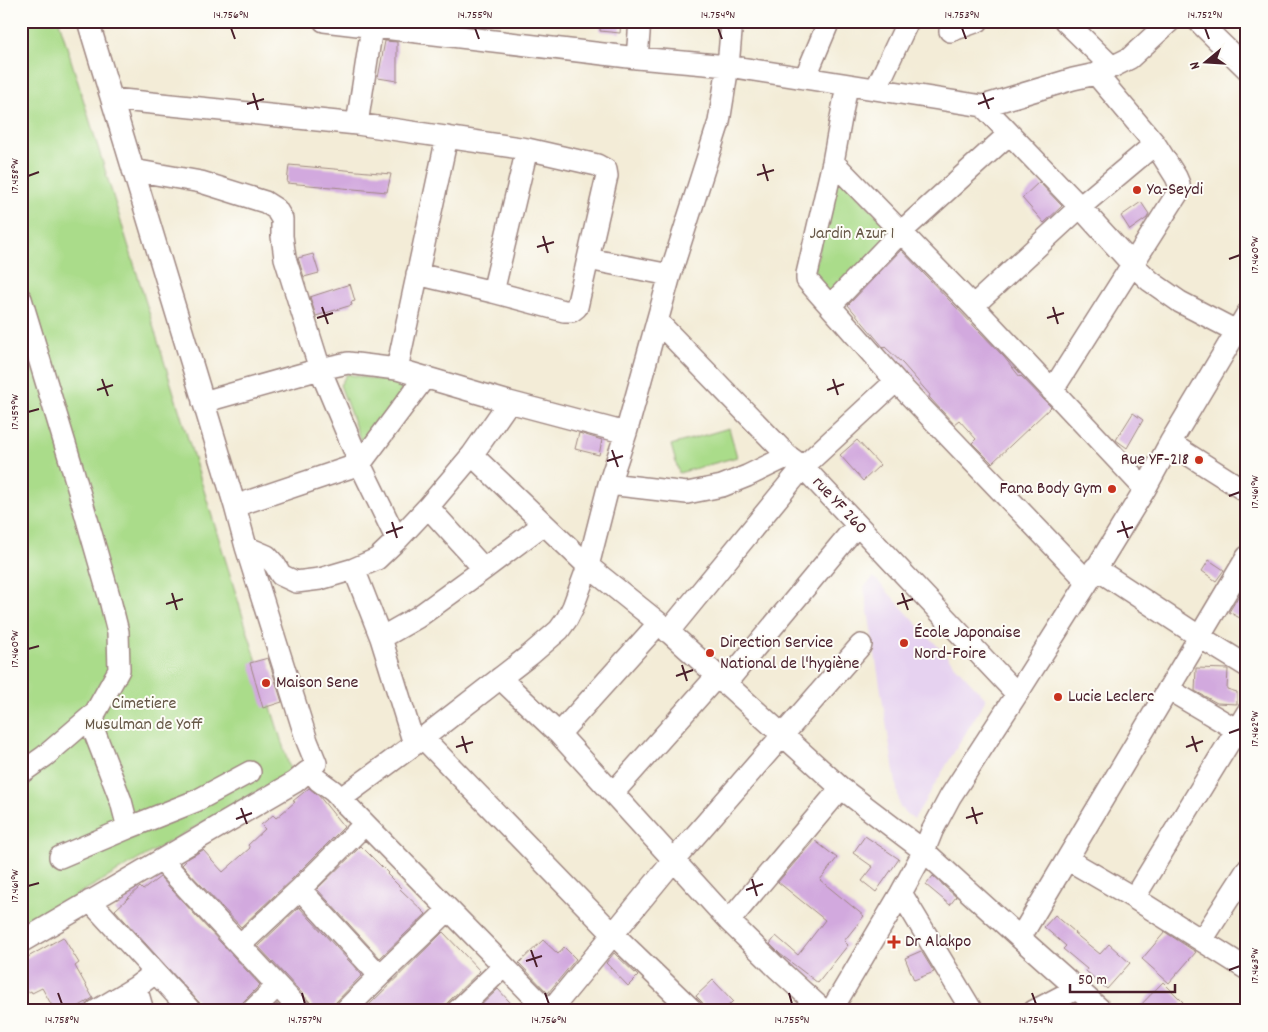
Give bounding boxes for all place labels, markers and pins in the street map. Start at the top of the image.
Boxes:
place label: Ya-Seydi [1147,178,1203,203]
marker: Ya-Seydi [1131,184,1143,196]
place label: Rue YF-218 [1121,448,1189,473]
marker: Rue YF-218 [1193,454,1205,466]
place label: Fana Body Gym [1000,477,1102,502]
marker: Fana Body Gym [1106,483,1118,495]
place label: École Japonaise Nord-Foire [914,621,1021,667]
place label: Direction Service National de l'hygiène [720,631,860,677]
marker: École Japonaise Nord-Foire [898,637,910,649]
marker: Direction Service National de l'hygiène [704,647,716,659]
place label: Maison Sene [276,671,358,696]
marker: Maison Sene [260,677,272,689]
place label: Lucie Leclerc [1068,685,1154,710]
marker: Lucie Leclerc [1052,691,1064,703]
place label: Dr Alakpo [905,930,971,955]
marker: Dr Alakpo [887,935,901,949]

